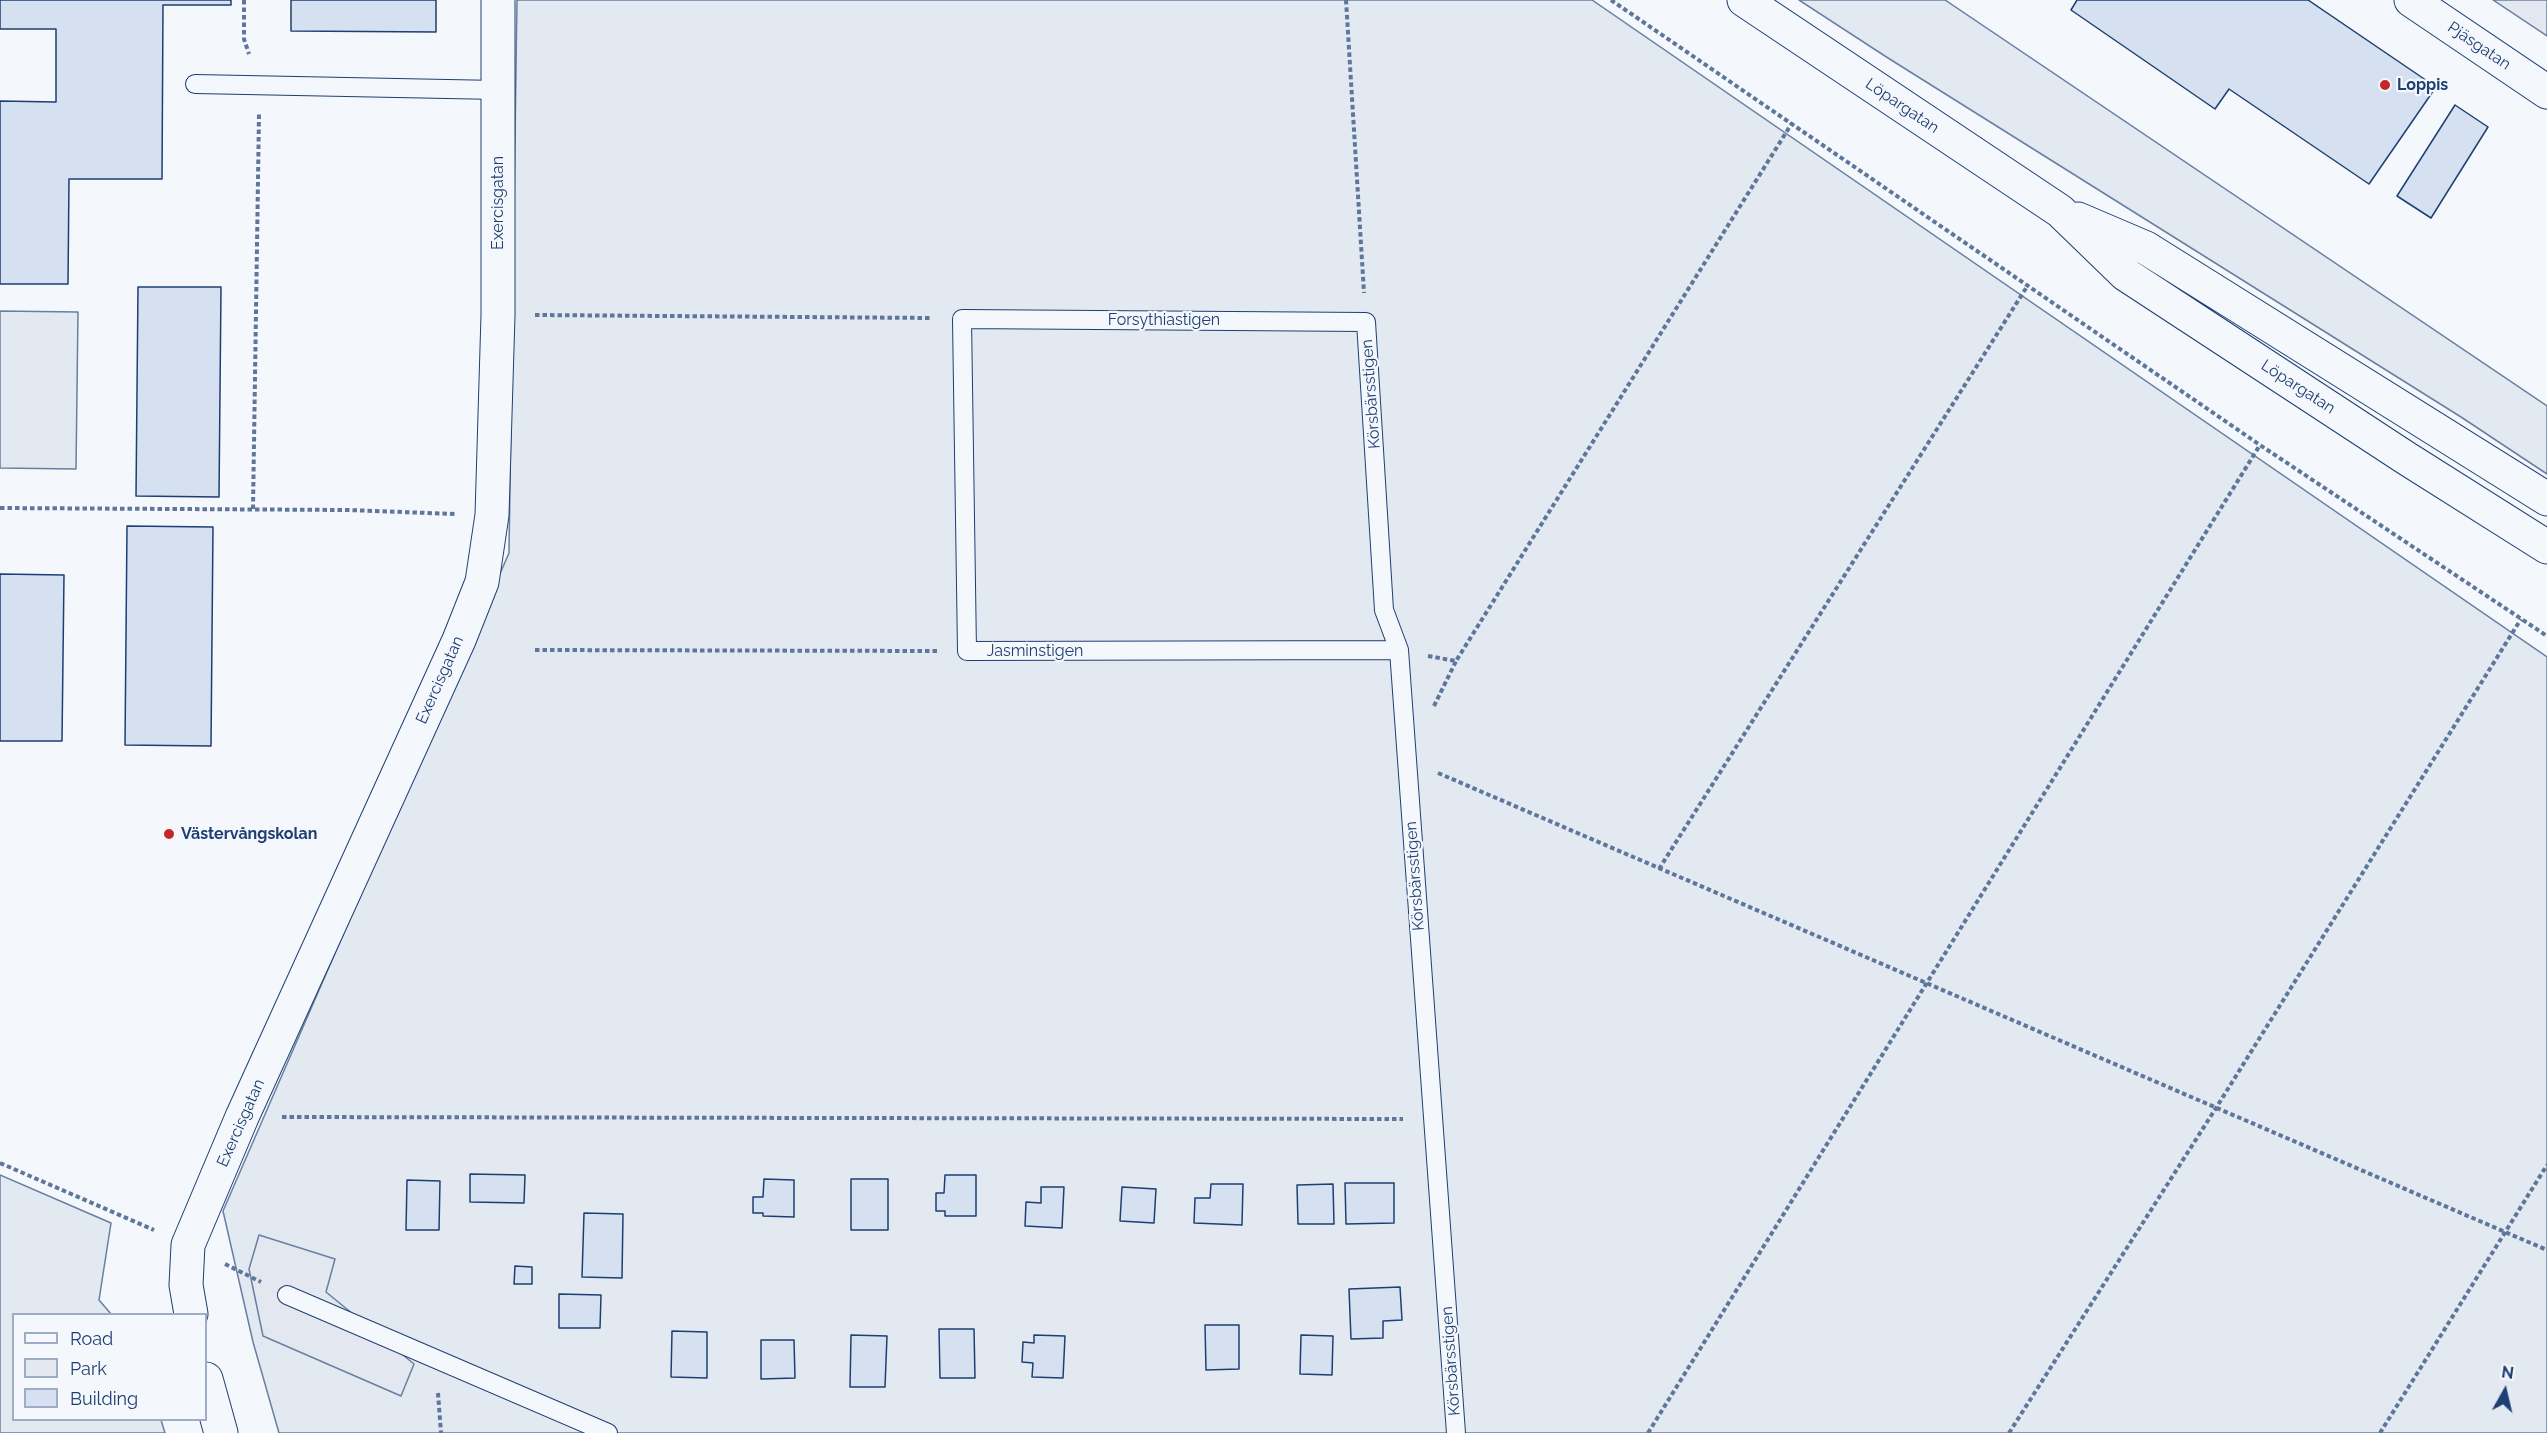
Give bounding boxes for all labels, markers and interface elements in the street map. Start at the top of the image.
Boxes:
street label: Pjäsgatan [2444,18,2514,74]
street label: Löpargatan [1862,74,1942,138]
place label: Loppis [2397,75,2448,95]
marker: Loppis [2378,78,2392,92]
street label: Exercisgatan [488,156,508,250]
street label: Forsythiastigen [1108,310,1220,330]
street label: Körsbärsstigen [1358,339,1384,449]
street label: Löpargatan [2257,356,2339,418]
street label: Exercisgatan [412,633,468,727]
street label: Jasminstigen [987,641,1083,661]
street label: Körsbärsstigen [1402,821,1428,931]
place label: Västervångskolan [181,824,317,844]
marker: Västervångskolan [162,827,176,841]
street label: Exercisgatan [213,1076,269,1170]
street label: Körsbärsstigen [1438,1306,1464,1416]
legend [12,1313,207,1421]
text: Road [70,1328,113,1349]
text: Park [70,1358,107,1379]
north arrow [2475,1361,2535,1421]
text: N [2500,1362,2515,1383]
text: Building [70,1388,138,1409]

